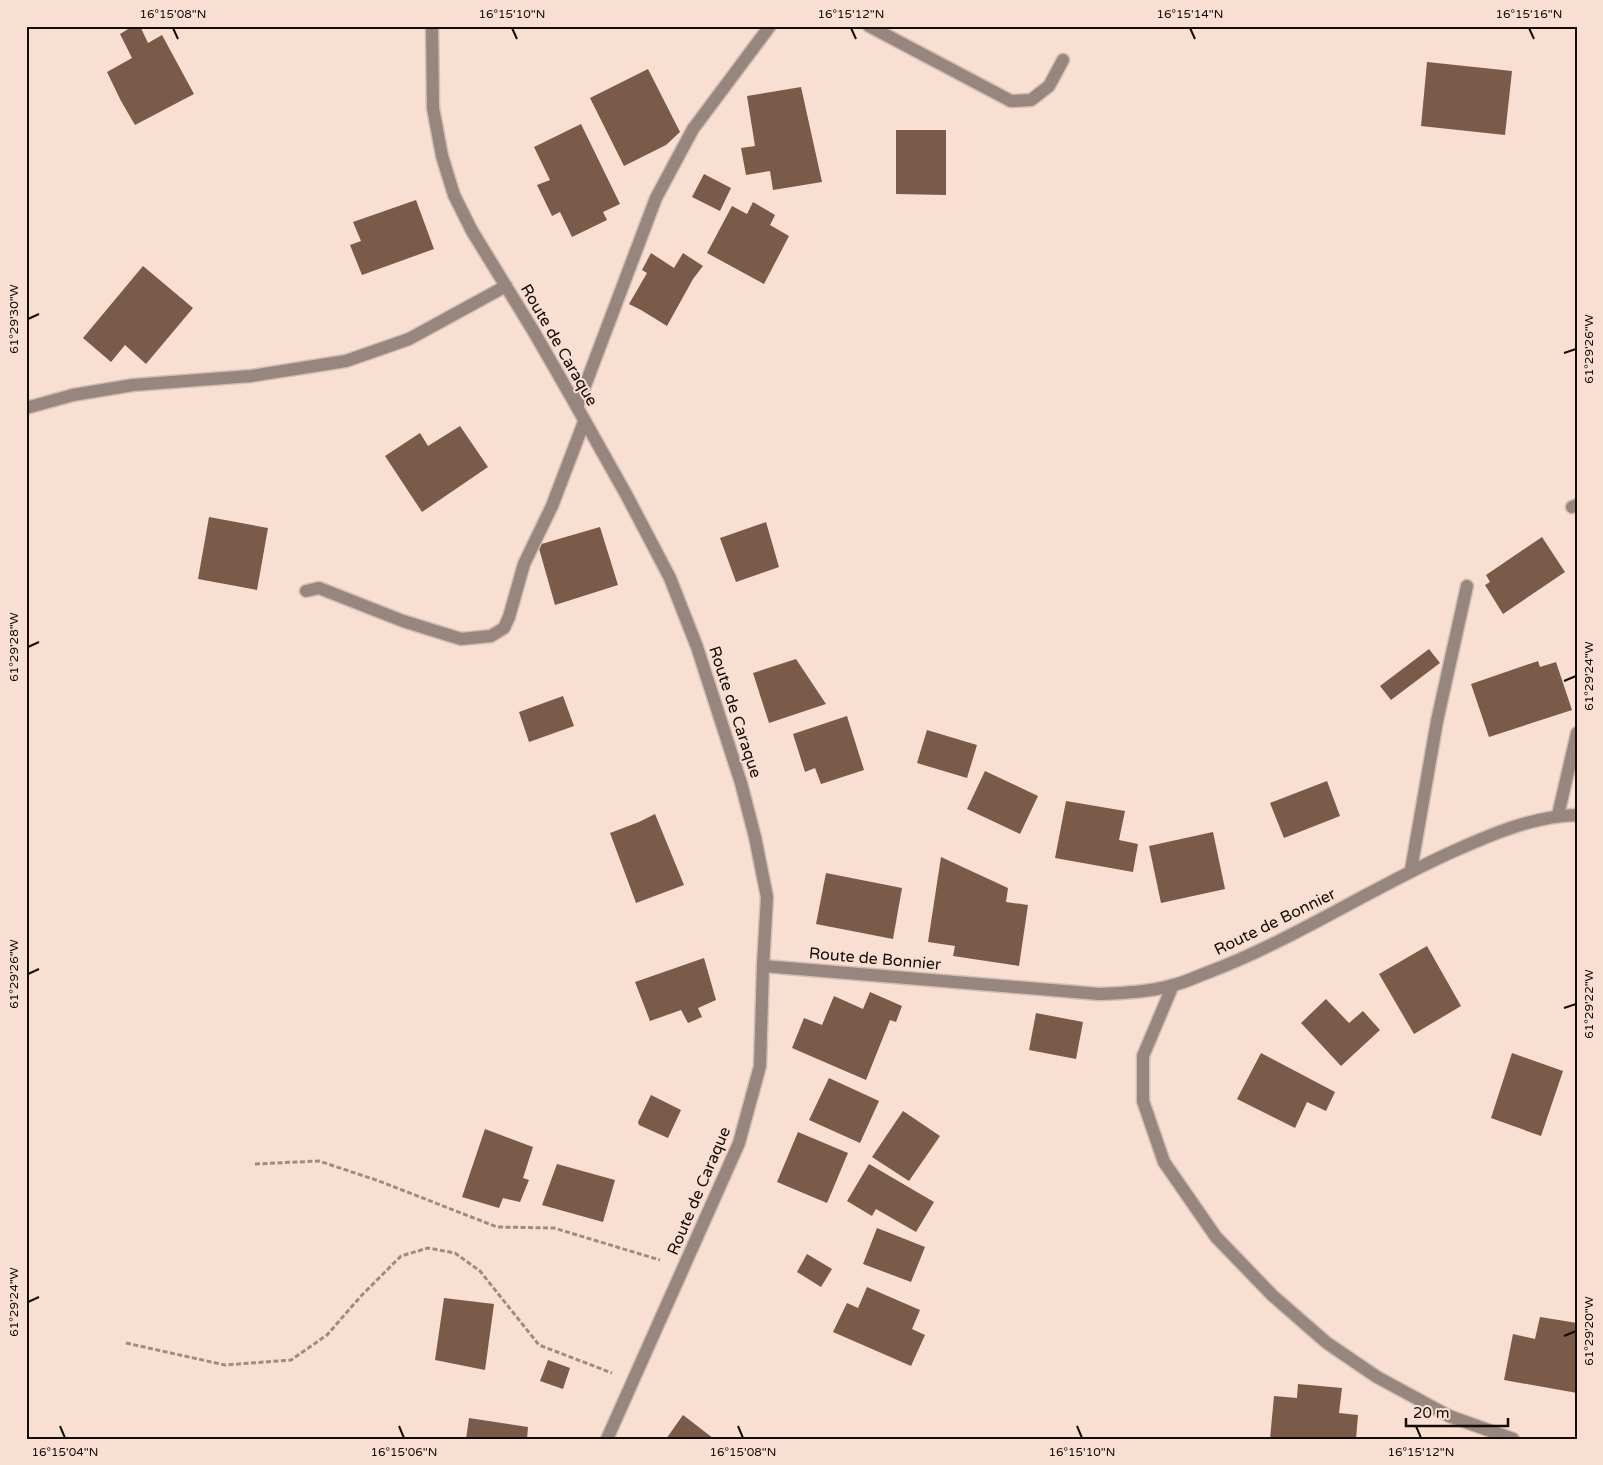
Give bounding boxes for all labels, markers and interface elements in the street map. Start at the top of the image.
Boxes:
text: 16°15'08"N [140,7,206,21]
text: 16°15'10"N [479,7,545,21]
text: 16°15'12"N [818,7,884,21]
text: 16°15'14"N [1157,7,1223,21]
text: 16°15'16"N [1496,7,1562,21]
street label: Route de Caraque [516,280,602,410]
text: 61°29'30"W [7,284,21,354]
text: 61°29'26"W [1582,314,1596,384]
text: 61°29'28"W [7,612,21,682]
text: 61°29'24"W [1582,641,1596,711]
street label: Route de Caraque [704,644,766,780]
street label: Route de Bonnier [1211,884,1340,960]
text: 61°29'26"W [7,939,21,1009]
street label: Route de Bonnier [808,943,943,975]
text: 61°29'22"W [1582,969,1596,1039]
street label: Route de Caraque [663,1124,735,1258]
text: 61°29'24"W [7,1267,21,1337]
text: 61°29'20"W [1582,1296,1596,1366]
scale bar [1406,1395,1508,1427]
text: 20 m [1413,1404,1450,1422]
text: 16°15'04"N [32,1445,98,1459]
text: 16°15'06"N [371,1445,437,1459]
text: 16°15'08"N [710,1445,776,1459]
text: 16°15'10"N [1049,1445,1115,1459]
text: 16°15'12"N [1388,1445,1454,1459]

